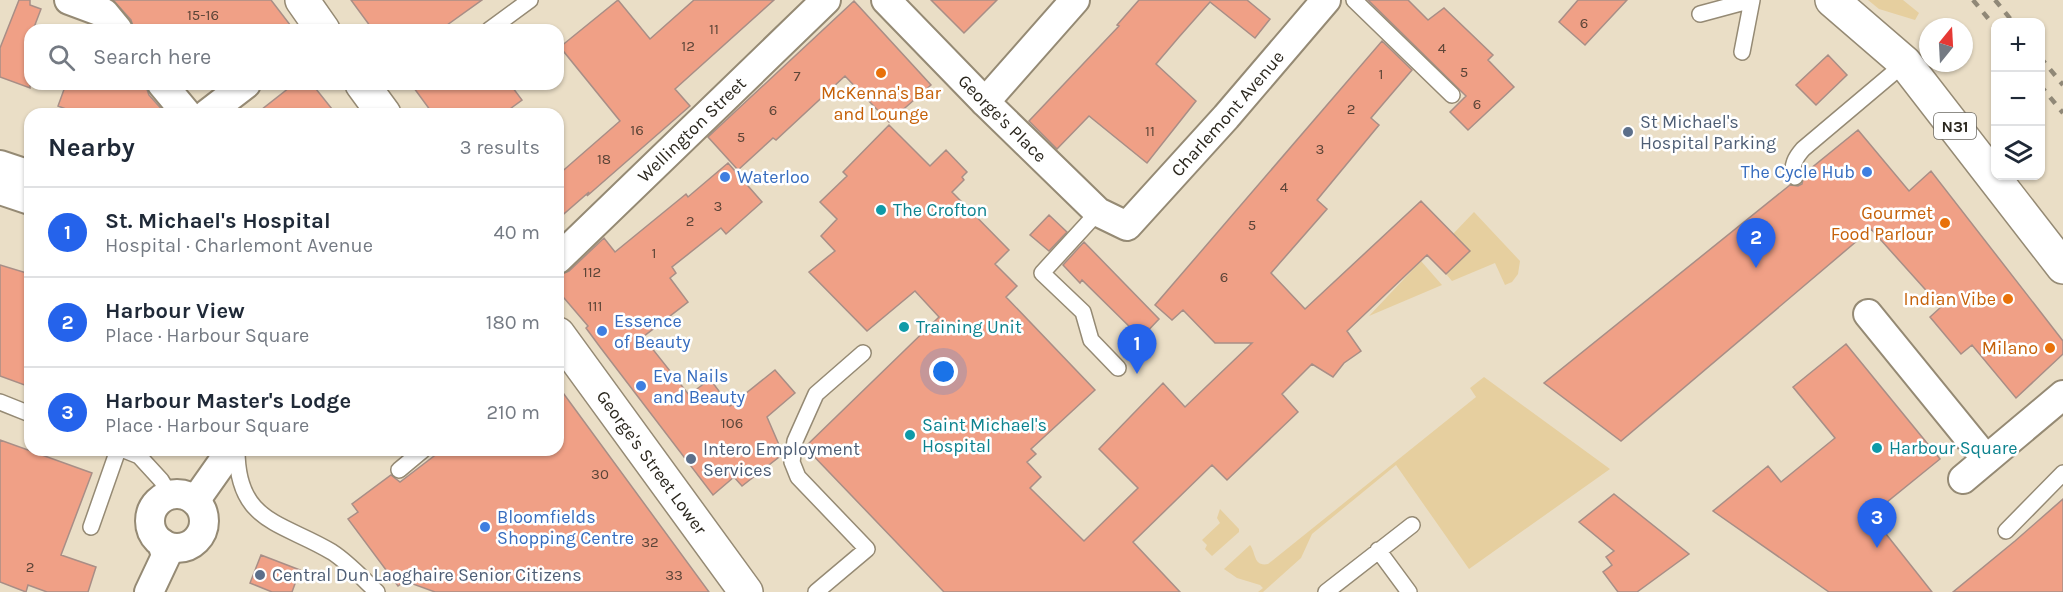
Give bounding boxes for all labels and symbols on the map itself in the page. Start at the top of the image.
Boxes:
house number: 15-16 [187,6,219,24]
house number: 6 [1580,14,1588,32]
north arrow [1919,18,1973,72]
house number: 11 [709,20,719,38]
house number: 12 [681,37,695,55]
house number: 4 [1438,39,1447,57]
street label: Charlemont Avenue [1166,46,1289,181]
house number: 5 [1460,63,1468,81]
house number: 1 [1379,65,1383,83]
marker: McKenna's Bar and Lounge [874,66,888,80]
house number: 7 [793,67,801,85]
street label: George's Place [953,70,1051,167]
street label: Wellington Street [633,72,751,187]
place label: McKenna's Bar and Lounge [821,82,942,125]
house number: 6 [1473,95,1481,113]
house number: 2 [1347,100,1355,118]
house number: 6 [769,101,777,119]
place label: St Michael's Hospital Parking [1640,111,1776,154]
road number: N31 [1934,113,1976,139]
house number: 16 [630,121,644,139]
house number: 11 [1145,122,1155,140]
marker: St Michael's Hospital Parking [1621,125,1635,139]
house number: 5 [737,128,745,146]
house number: 3 [1316,140,1324,158]
house number: 18 [597,150,611,168]
place label: The Cycle Hub [1741,161,1855,183]
marker: The Cycle Hub [1860,165,1874,179]
place label: Waterloo [737,166,810,188]
marker: Waterloo [718,170,732,184]
house number: 4 [1280,178,1289,196]
house number: 3 [714,197,722,215]
place label: The Crofton [893,199,987,221]
place label: Gourmet Food Parlour [1831,202,1933,245]
marker: The Crofton [874,203,888,217]
house number: 2 [686,212,694,230]
house number: 5 [1248,216,1256,234]
marker: Gourmet Food Parlour [1938,216,1952,230]
pin: 2 [1736,218,1776,268]
house number: 1 [652,244,656,262]
house number: 112 [583,263,601,281]
house number: 6 [1220,268,1228,286]
place label: Indian Vibe [1904,288,1996,310]
marker: Indian Vibe [2001,292,2015,306]
house number: 111 [588,297,602,315]
place label: Essence of Beauty [614,310,691,353]
place label: Training Unit [916,316,1022,338]
marker: Training Unit [897,320,911,334]
marker: Essence of Beauty [595,324,609,338]
pin: 1 [1118,324,1156,374]
place label: Milano [1982,337,2038,359]
marker: Milano [2043,341,2057,355]
your location [929,357,958,386]
place label: Eva Nails and Beauty [653,365,746,408]
marker: Eva Nails and Beauty [634,379,648,393]
street label: George's Street Lower [592,386,712,539]
house number: 106 [721,414,743,432]
place label: Saint Michael's Hospital [922,414,1047,457]
marker: Saint Michael's Hospital [903,428,917,442]
place label: Harbour Square [1889,437,2018,459]
place label: Intero Employment Services [703,438,860,481]
marker: Harbour Square [1870,441,1884,455]
marker: Intero Employment Services [684,452,698,466]
house number: 30 [591,465,609,483]
pin: 3 [1858,498,1896,548]
place label: Bloomfields Shopping Centre [497,506,634,549]
marker: Bloomfields Shopping Centre [478,520,492,534]
house number: 32 [641,533,659,551]
house number: 2 [26,558,34,576]
place label: Central Dun Laoghaire Senior Citizens [272,564,582,586]
house number: 33 [665,566,683,584]
marker: Central Dun Laoghaire Senior Citizens [253,568,267,582]

